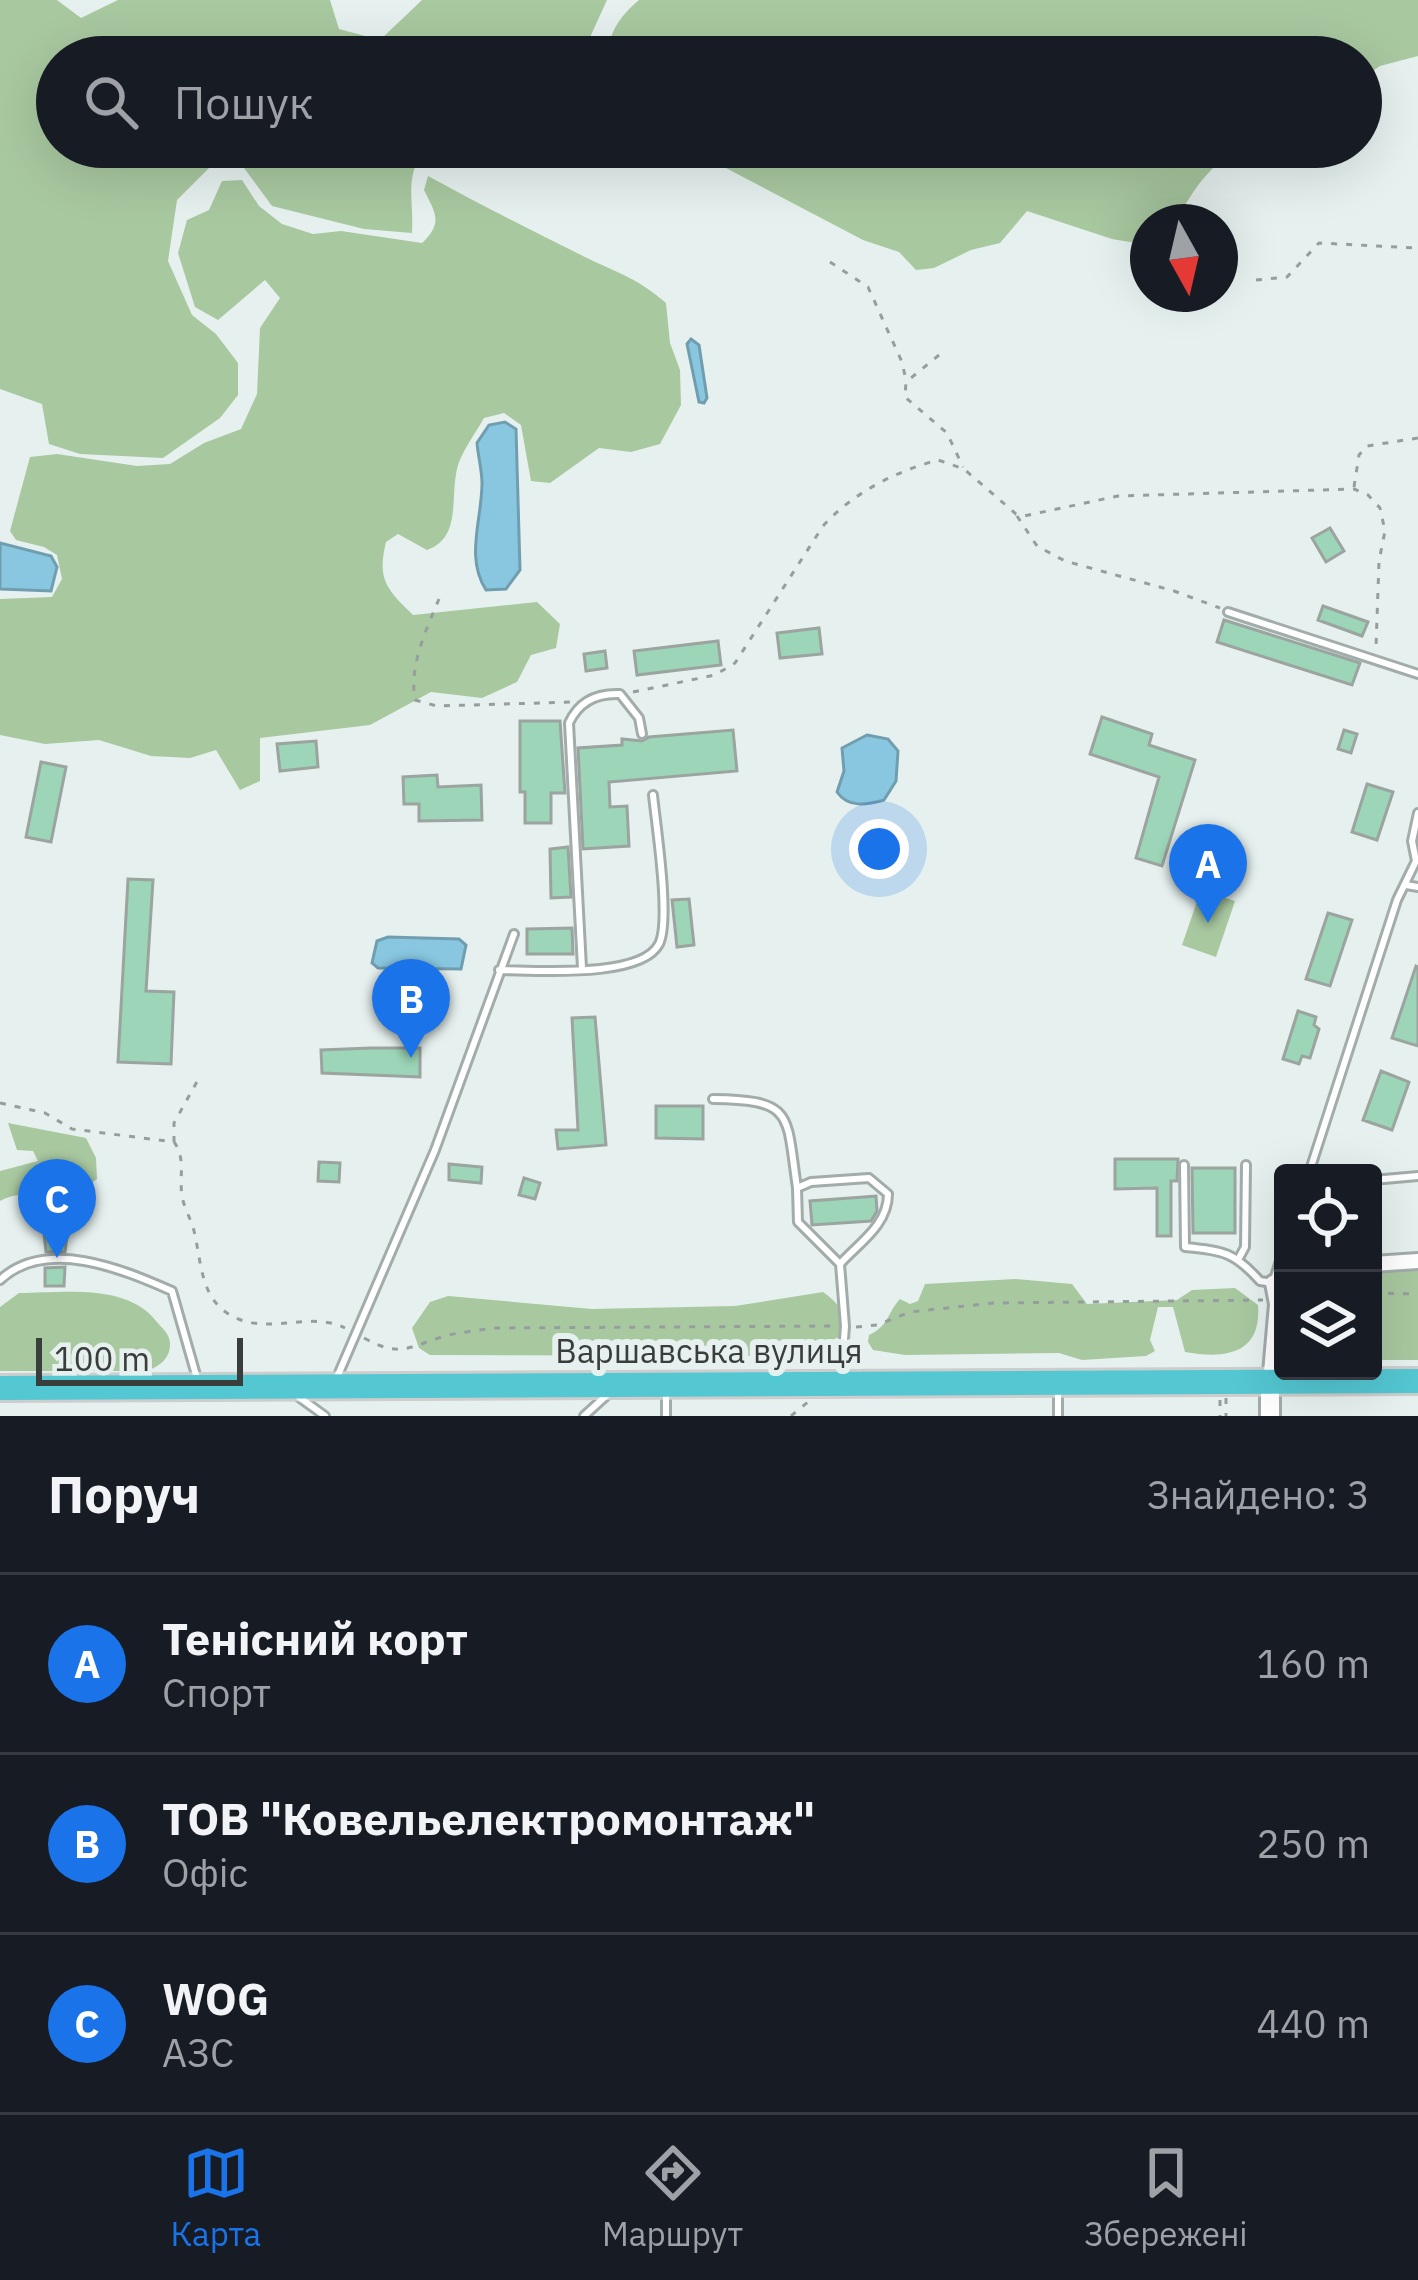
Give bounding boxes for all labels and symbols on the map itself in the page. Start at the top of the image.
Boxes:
north arrow [1130,204,1238,312]
your location [849,819,909,879]
pin: A [1169,824,1247,923]
pin: B [372,959,450,1058]
pin: C [18,1159,96,1258]
street label: Варшавська вулиця [555,1329,863,1372]
scale bar [36,1332,243,1385]

